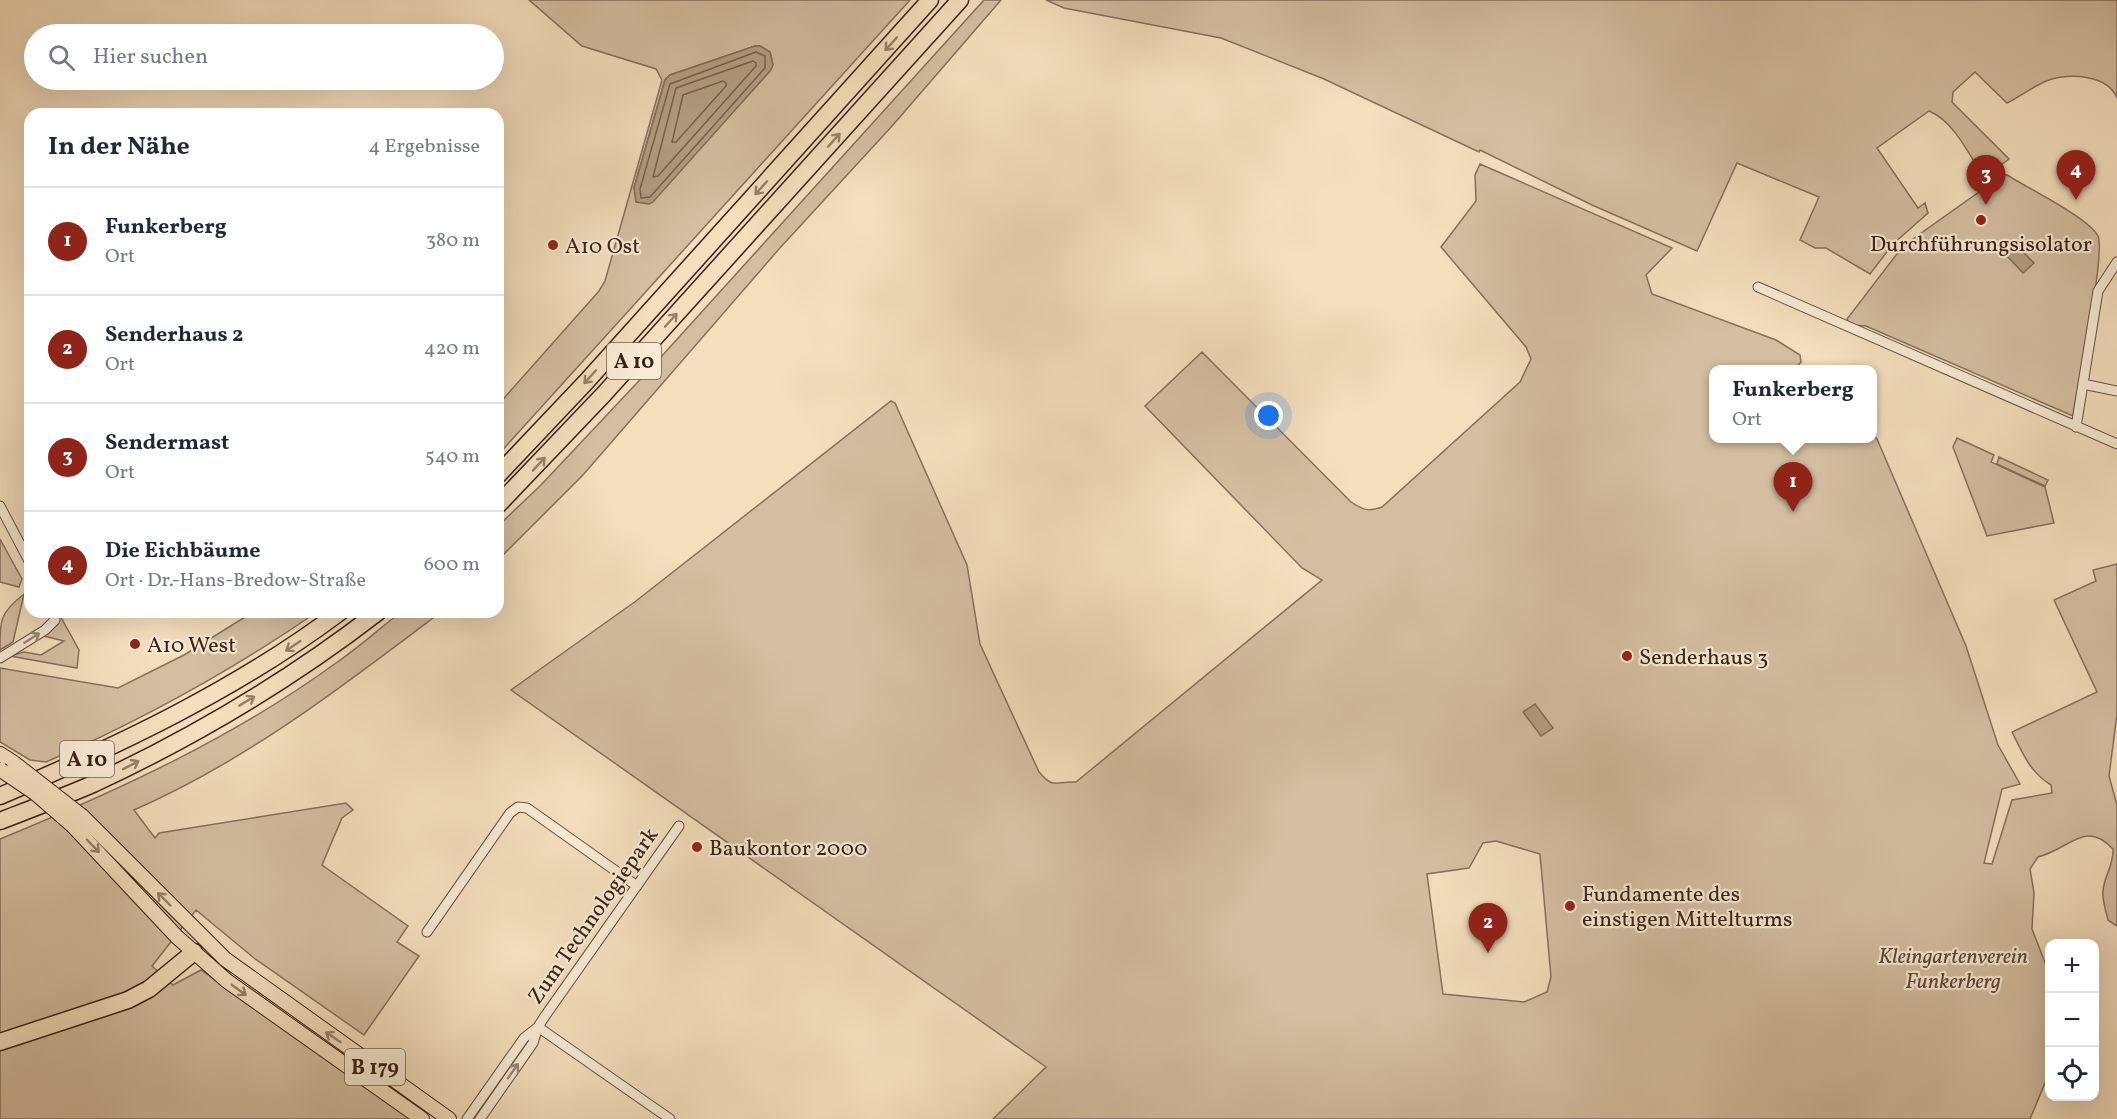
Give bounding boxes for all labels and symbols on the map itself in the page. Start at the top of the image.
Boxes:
one-way arrow [884,36,898,51]
one-way arrow [827,132,841,147]
pin: 4 [2056,150,2096,200]
pin: 3 [1966,156,2006,205]
one-way arrow [753,181,768,196]
marker: Durchführungsisolator [1974,213,1988,227]
place label: Durchführungsisolator [1870,230,2092,261]
place label: A10 Ost [565,232,640,263]
marker: A10 Ost [546,238,560,252]
one-way arrow [664,313,678,328]
road number: A 10 [607,343,661,379]
one-way arrow [583,369,597,384]
your location [1254,401,1283,430]
one-way arrow [532,456,546,471]
pin: 1 [1774,462,1812,512]
place label: A10 West [147,631,236,662]
one-way arrow [23,632,40,644]
marker: A10 West [128,637,142,651]
one-way arrow [285,640,301,652]
place label: Senderhaus 3 [1639,643,1768,674]
marker: Senderhaus 3 [1620,649,1634,663]
one-way arrow [238,695,255,707]
road number: A 10 [60,741,114,777]
one-way arrow [122,759,139,771]
street label: Zum Technologiepark [521,822,667,1011]
place label: Baukontor 2000 [709,834,868,865]
one-way arrow [85,839,100,854]
marker: Baukontor 2000 [690,840,704,854]
place label: Fundamente des einstigen Mittelturms [1582,880,1793,936]
one-way arrow [157,891,172,906]
marker: Fundamente des einstigen Mittelturms [1563,899,1577,913]
pin: 2 [1468,904,1508,953]
park label: Kleingartenverein Funkerberg [1878,942,2028,998]
one-way arrow [230,983,246,996]
one-way arrow [325,1031,341,1043]
road number: B 179 [345,1049,405,1085]
one-way arrow [508,1063,520,1080]

